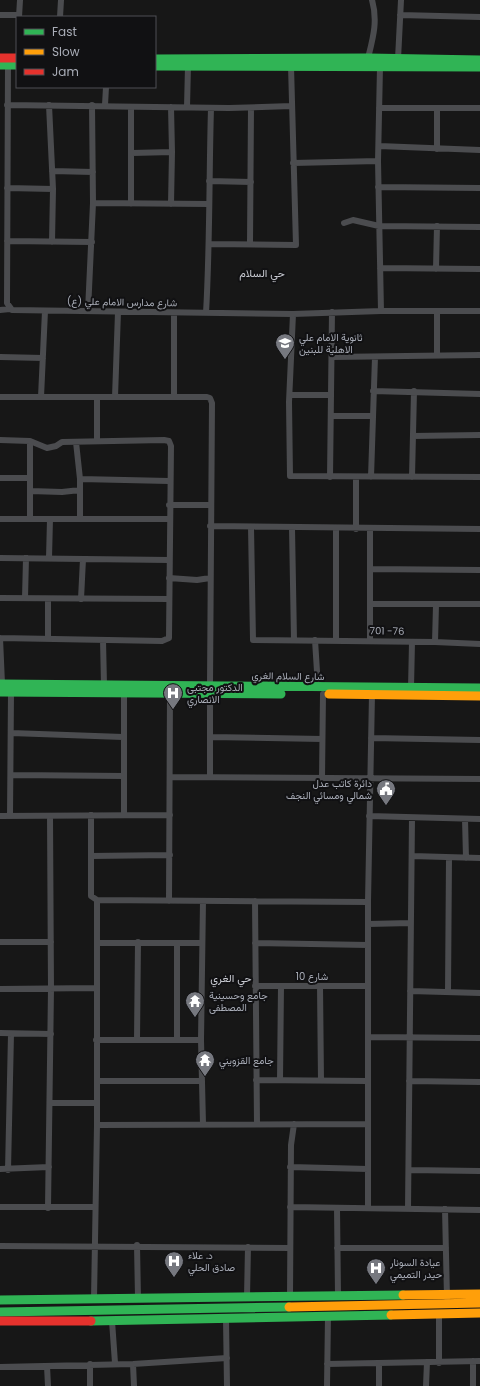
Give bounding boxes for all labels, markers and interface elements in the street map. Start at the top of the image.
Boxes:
legend [16,16,156,88]
text: Fast [52,23,77,40]
text: Slow [52,43,80,60]
text: Jam [52,63,79,80]
district label: حي السلام [239,265,285,283]
street label: شارع مدارس الامام علي (ع) [67,294,177,311]
place label: ثانوية الامام علي الاهلية للبنين [299,330,363,357]
school or university icon: ثانوية الامام علي الاهلية للبنين [274,332,296,360]
street label: 701 -76 [369,623,405,639]
street label: شارع السلام الغري [251,668,325,685]
place label: الدكتور مجتبى الانصاري [187,680,243,708]
hospital icon: الدكتور مجتبى الانصاري [162,682,184,710]
place label: دائرة كاتب عدل شمالي ومسائي النجف [286,776,372,804]
public building icon: دائرة كاتب عدل شمالي ومسائي النجف [375,778,397,806]
street label: شارع 10 [296,969,328,984]
district label: حي الغري [210,970,252,988]
place label: جامع وحسينية المصطفى [209,988,268,1015]
temple icon: جامع وحسينية المصطفى [184,990,206,1018]
temple icon: جامع القزويني [194,1049,216,1077]
place label: جامع القزويني [219,1053,274,1069]
place label: د. علاء صادق الحلي [188,1248,235,1276]
hospital icon: د. علاء صادق الحلي [163,1250,185,1278]
place label: عيادة السونار حيدر التميمي [389,1255,443,1283]
hospital icon: عيادة السونار حيدر التميمي [365,1257,387,1285]

